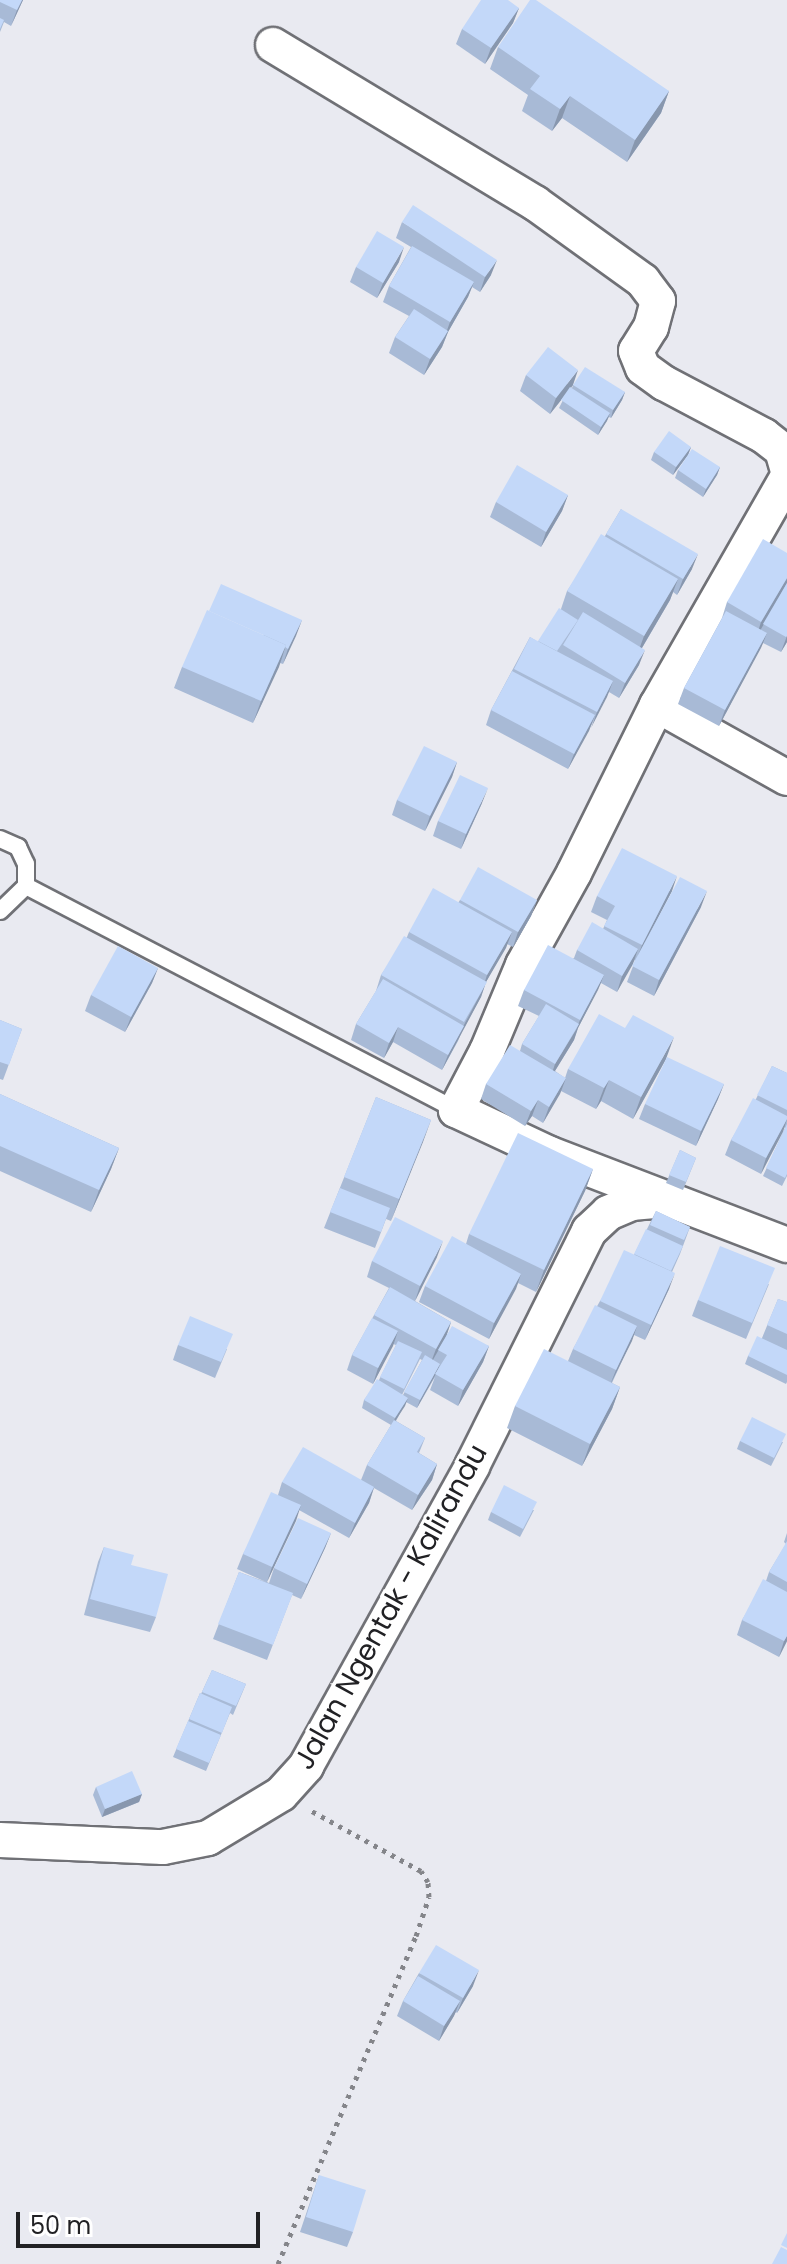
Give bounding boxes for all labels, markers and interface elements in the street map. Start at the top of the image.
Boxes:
street label: Jalan Ngentak - Kalirandu [287,1439,495,1775]
scale bar [20,2196,264,2246]
text: 50 m [30,2209,91,2242]

